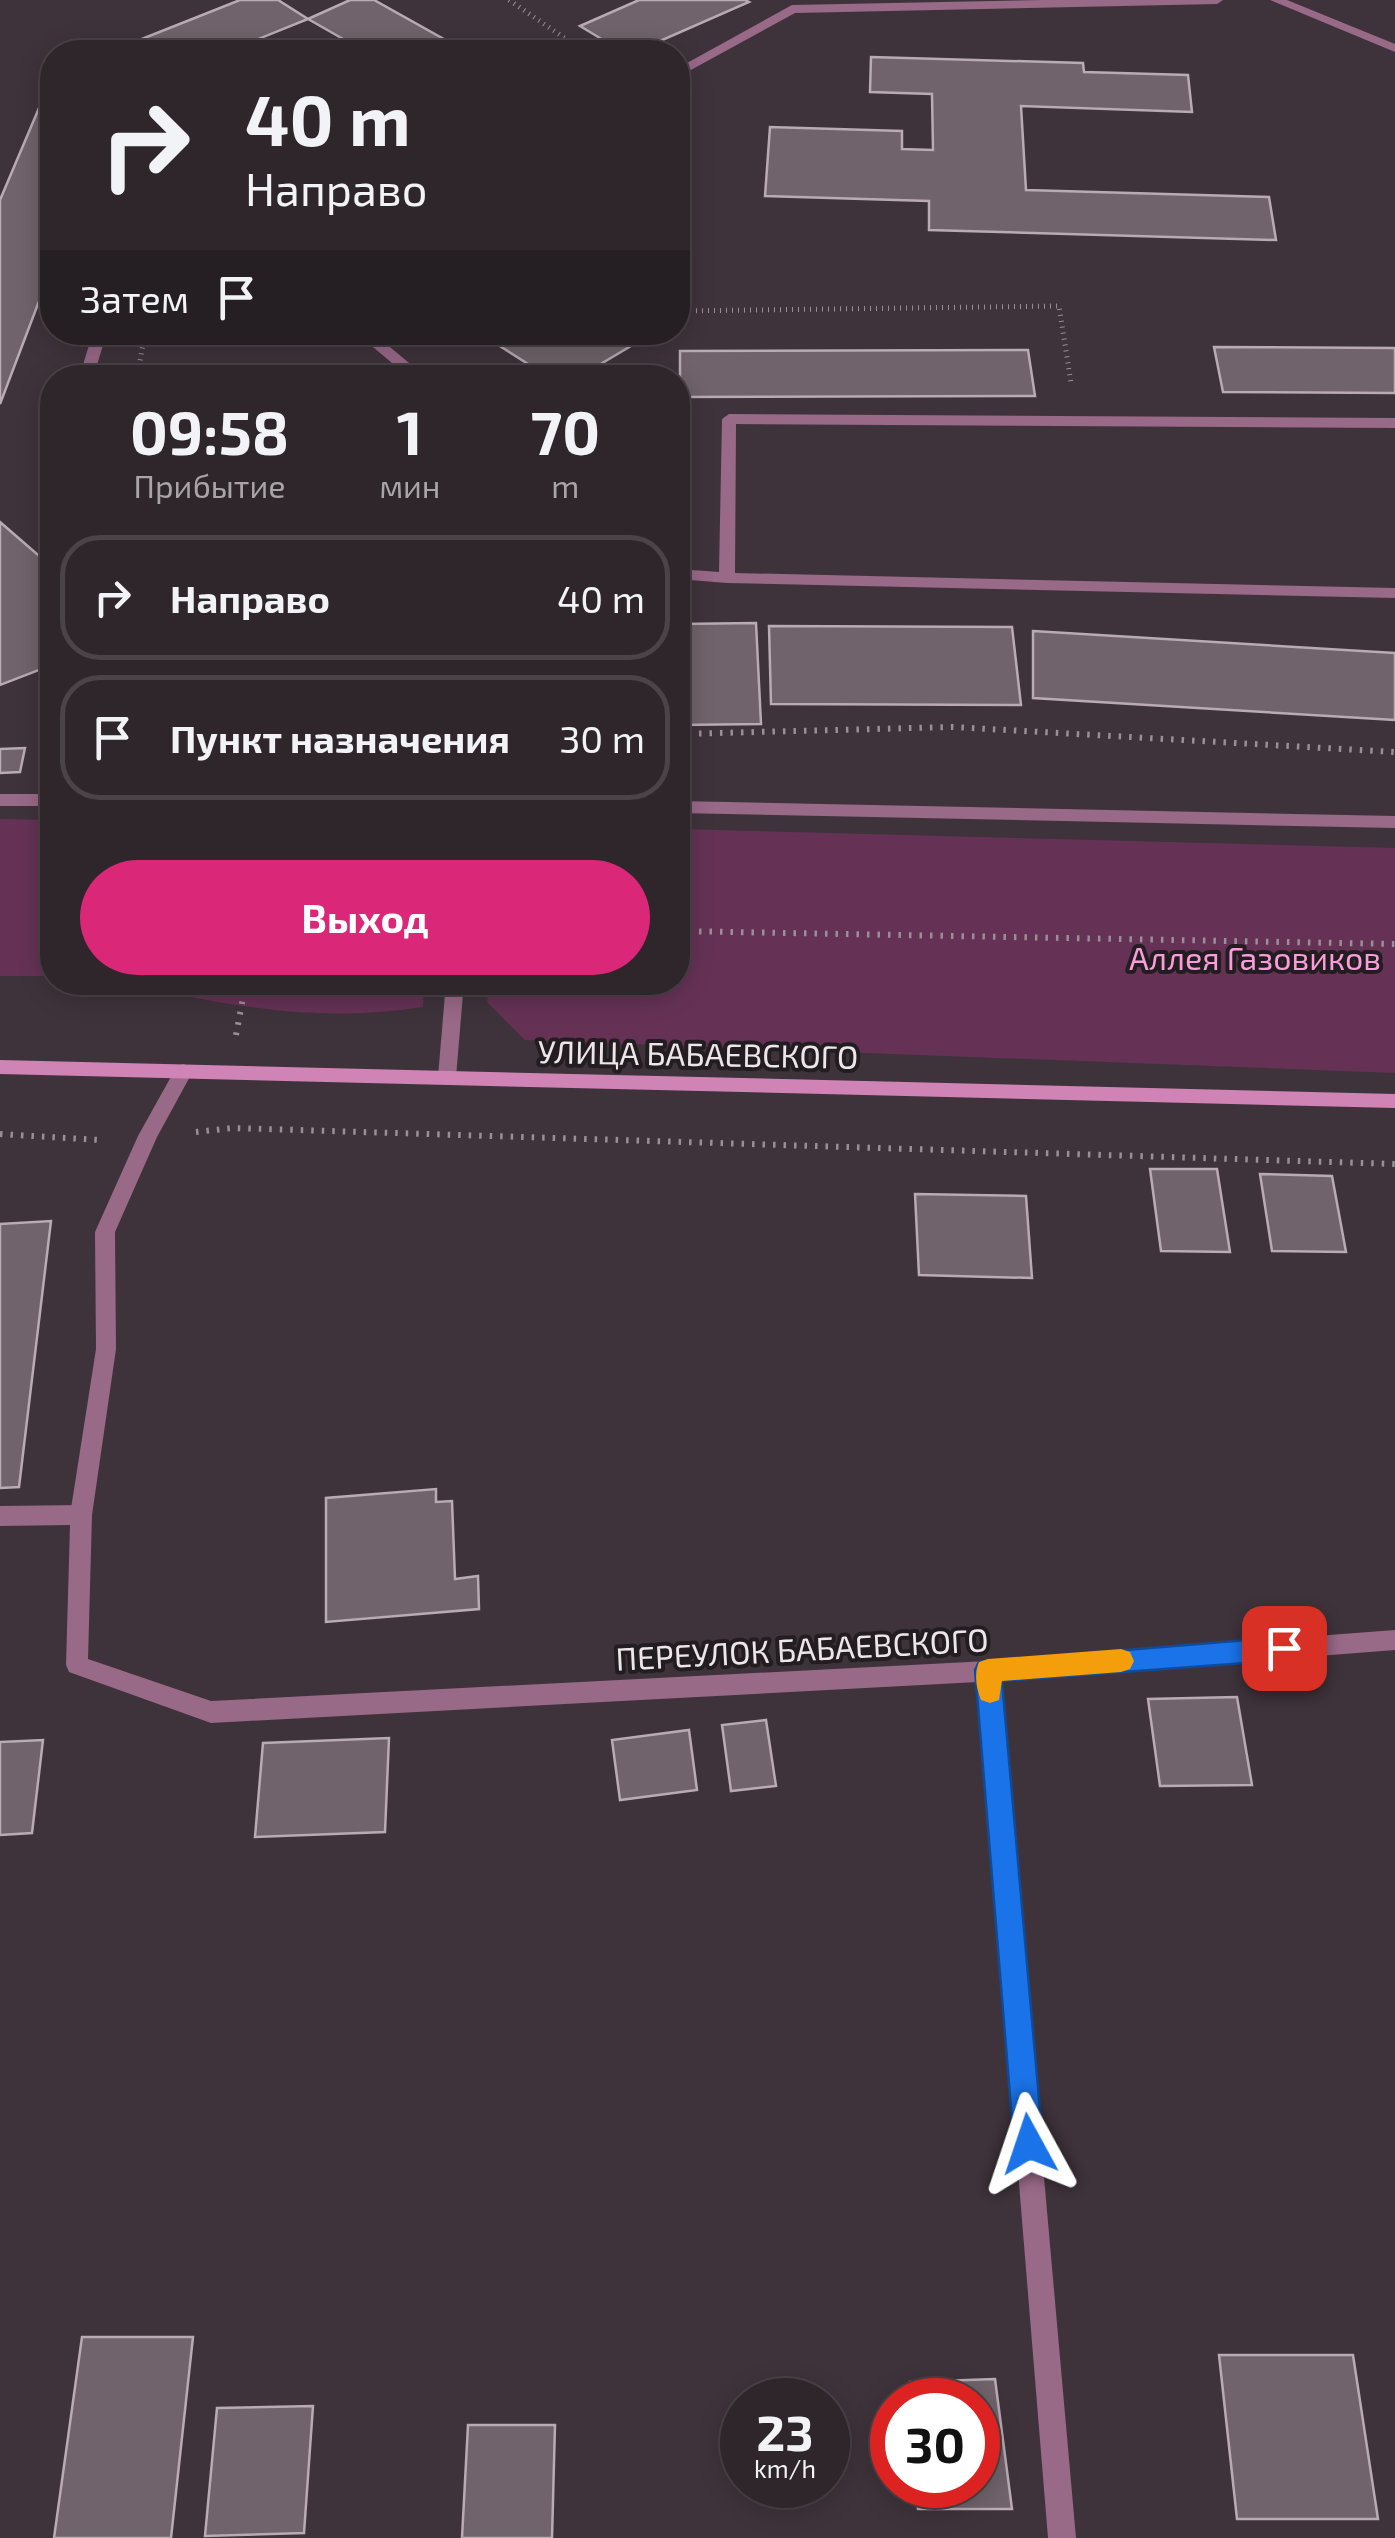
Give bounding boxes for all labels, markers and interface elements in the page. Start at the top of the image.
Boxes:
text: 40 m [245,76,411,160]
icon: right [80,80,210,210]
text: Направо [245,161,427,215]
icon: arrive [209,270,264,325]
text: Затем [80,275,189,321]
text: 09:58 [130,395,289,467]
text: 1 [397,395,423,467]
text: 70 [530,395,600,467]
text: Прибытие [134,466,286,504]
text: мин [379,466,440,504]
text: m [551,466,579,504]
icon: right [85,570,140,625]
text: Направо [170,575,330,621]
text: 40 m [557,575,645,621]
icon: arrive [85,710,140,765]
text: Пункт назначения [170,715,510,761]
text: 30 m [559,715,645,761]
button: Выход [80,860,650,975]
park label: Аллея Газовиков [1129,938,1381,976]
street label: УЛИЦА БАБАЕВСКОГО [537,1031,859,1075]
pin [1242,1606,1327,1691]
street label: ПЕРЕУЛОК БАБАЕВСКОГО [615,1619,989,1677]
icon: arrive [1257,1621,1312,1676]
position arrow [977,2092,1081,2196]
speed limit sign: 30 [870,2378,1000,2508]
text: 23 [756,2401,814,2461]
text: km/h [754,2453,816,2483]

